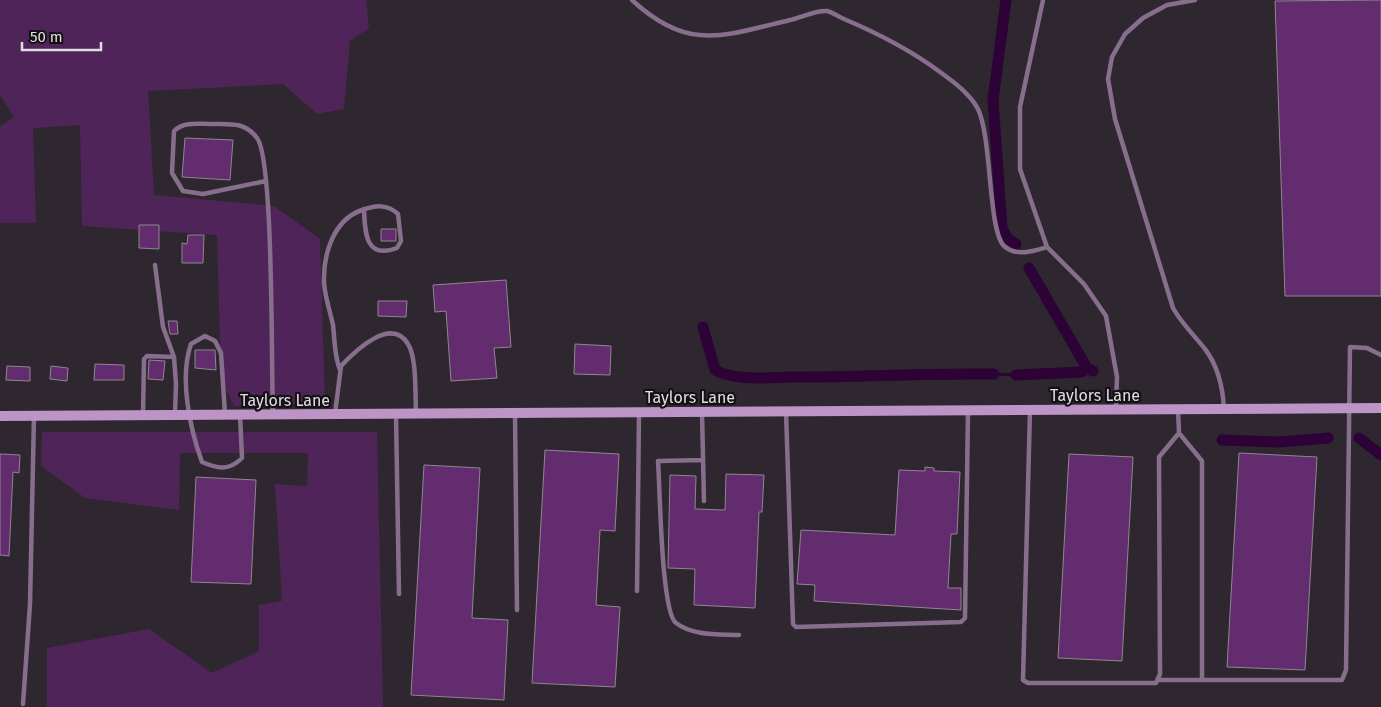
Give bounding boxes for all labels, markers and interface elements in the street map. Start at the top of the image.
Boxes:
scale bar [22,20,101,52]
text: 50 m [30,28,63,46]
street label: Taylors Lane [1050,386,1140,405]
street label: Taylors Lane [645,388,735,407]
street label: Taylors Lane [240,391,330,410]

